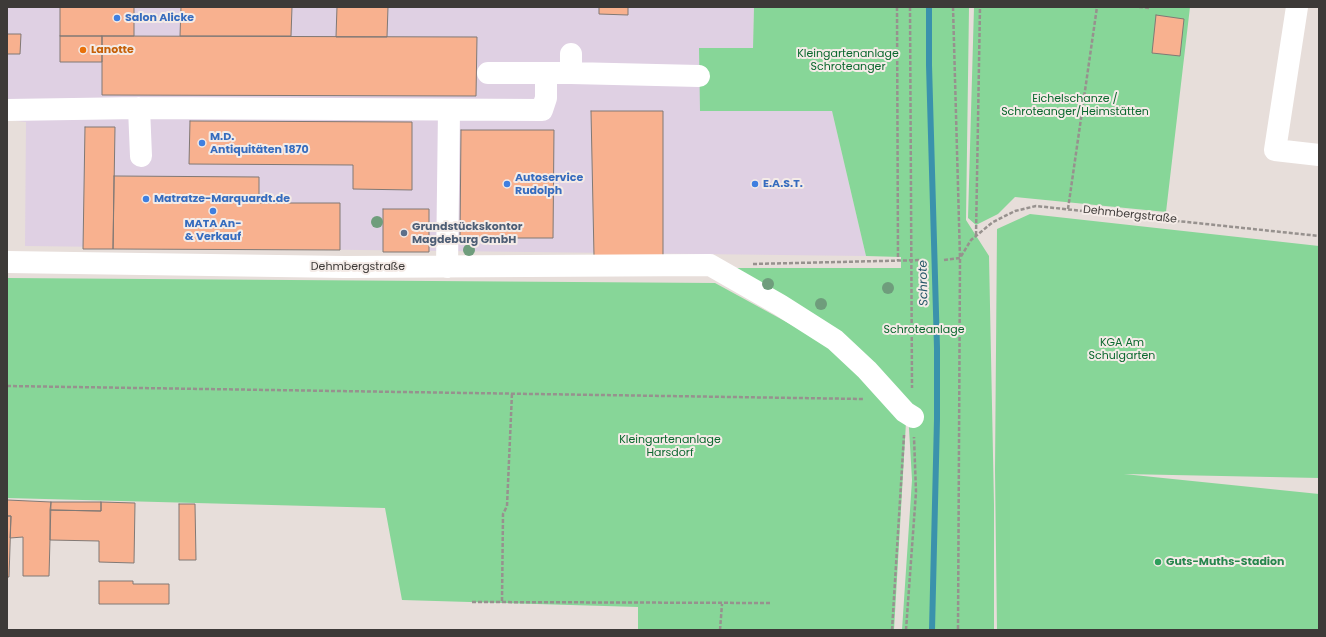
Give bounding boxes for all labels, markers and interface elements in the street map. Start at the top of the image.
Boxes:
place label: Salon Alicke [125,11,194,25]
marker: Salon Alicke [112,13,122,23]
place label: Lanotte [91,43,134,57]
marker: Lanotte [78,45,88,55]
park label: Kleingartenanlage Schroteanger [797,47,899,73]
park label: Eichelschanze / Schroteanger/Heimstätten [1001,92,1149,118]
place label: M.D. Antiquitäten 1870 [210,130,309,156]
marker: M.D. Antiquitäten 1870 [197,138,207,148]
place label: Autoservice Rudolph [515,171,583,197]
place label: E.A.S.T. [763,177,803,191]
marker: Autoservice Rudolph [502,179,512,189]
marker: E.A.S.T. [750,179,760,189]
place label: Matratze-Marquardt.de [154,192,290,206]
marker: Matratze-Marquardt.de [141,194,151,204]
street label: Dehmbergstraße [1082,204,1178,226]
marker: MATA An- & Verkauf [208,206,218,216]
place label: MATA An- & Verkauf [184,217,242,243]
place label: Grundstückskontor Magdeburg GmbH [412,220,522,246]
marker: Grundstückskontor Magdeburg GmbH [399,228,409,238]
street label: Dehmbergstraße [311,260,405,274]
water label: Schrote [916,260,932,306]
park label: Schroteanlage [883,323,965,337]
park label: KGA Am Schulgarten [1089,336,1155,362]
park label: Kleingartenanlage Harsdorf [619,433,721,459]
place label: Guts-Muths-Stadion [1166,555,1285,569]
marker: Guts-Muths-Stadion [1153,557,1163,567]

